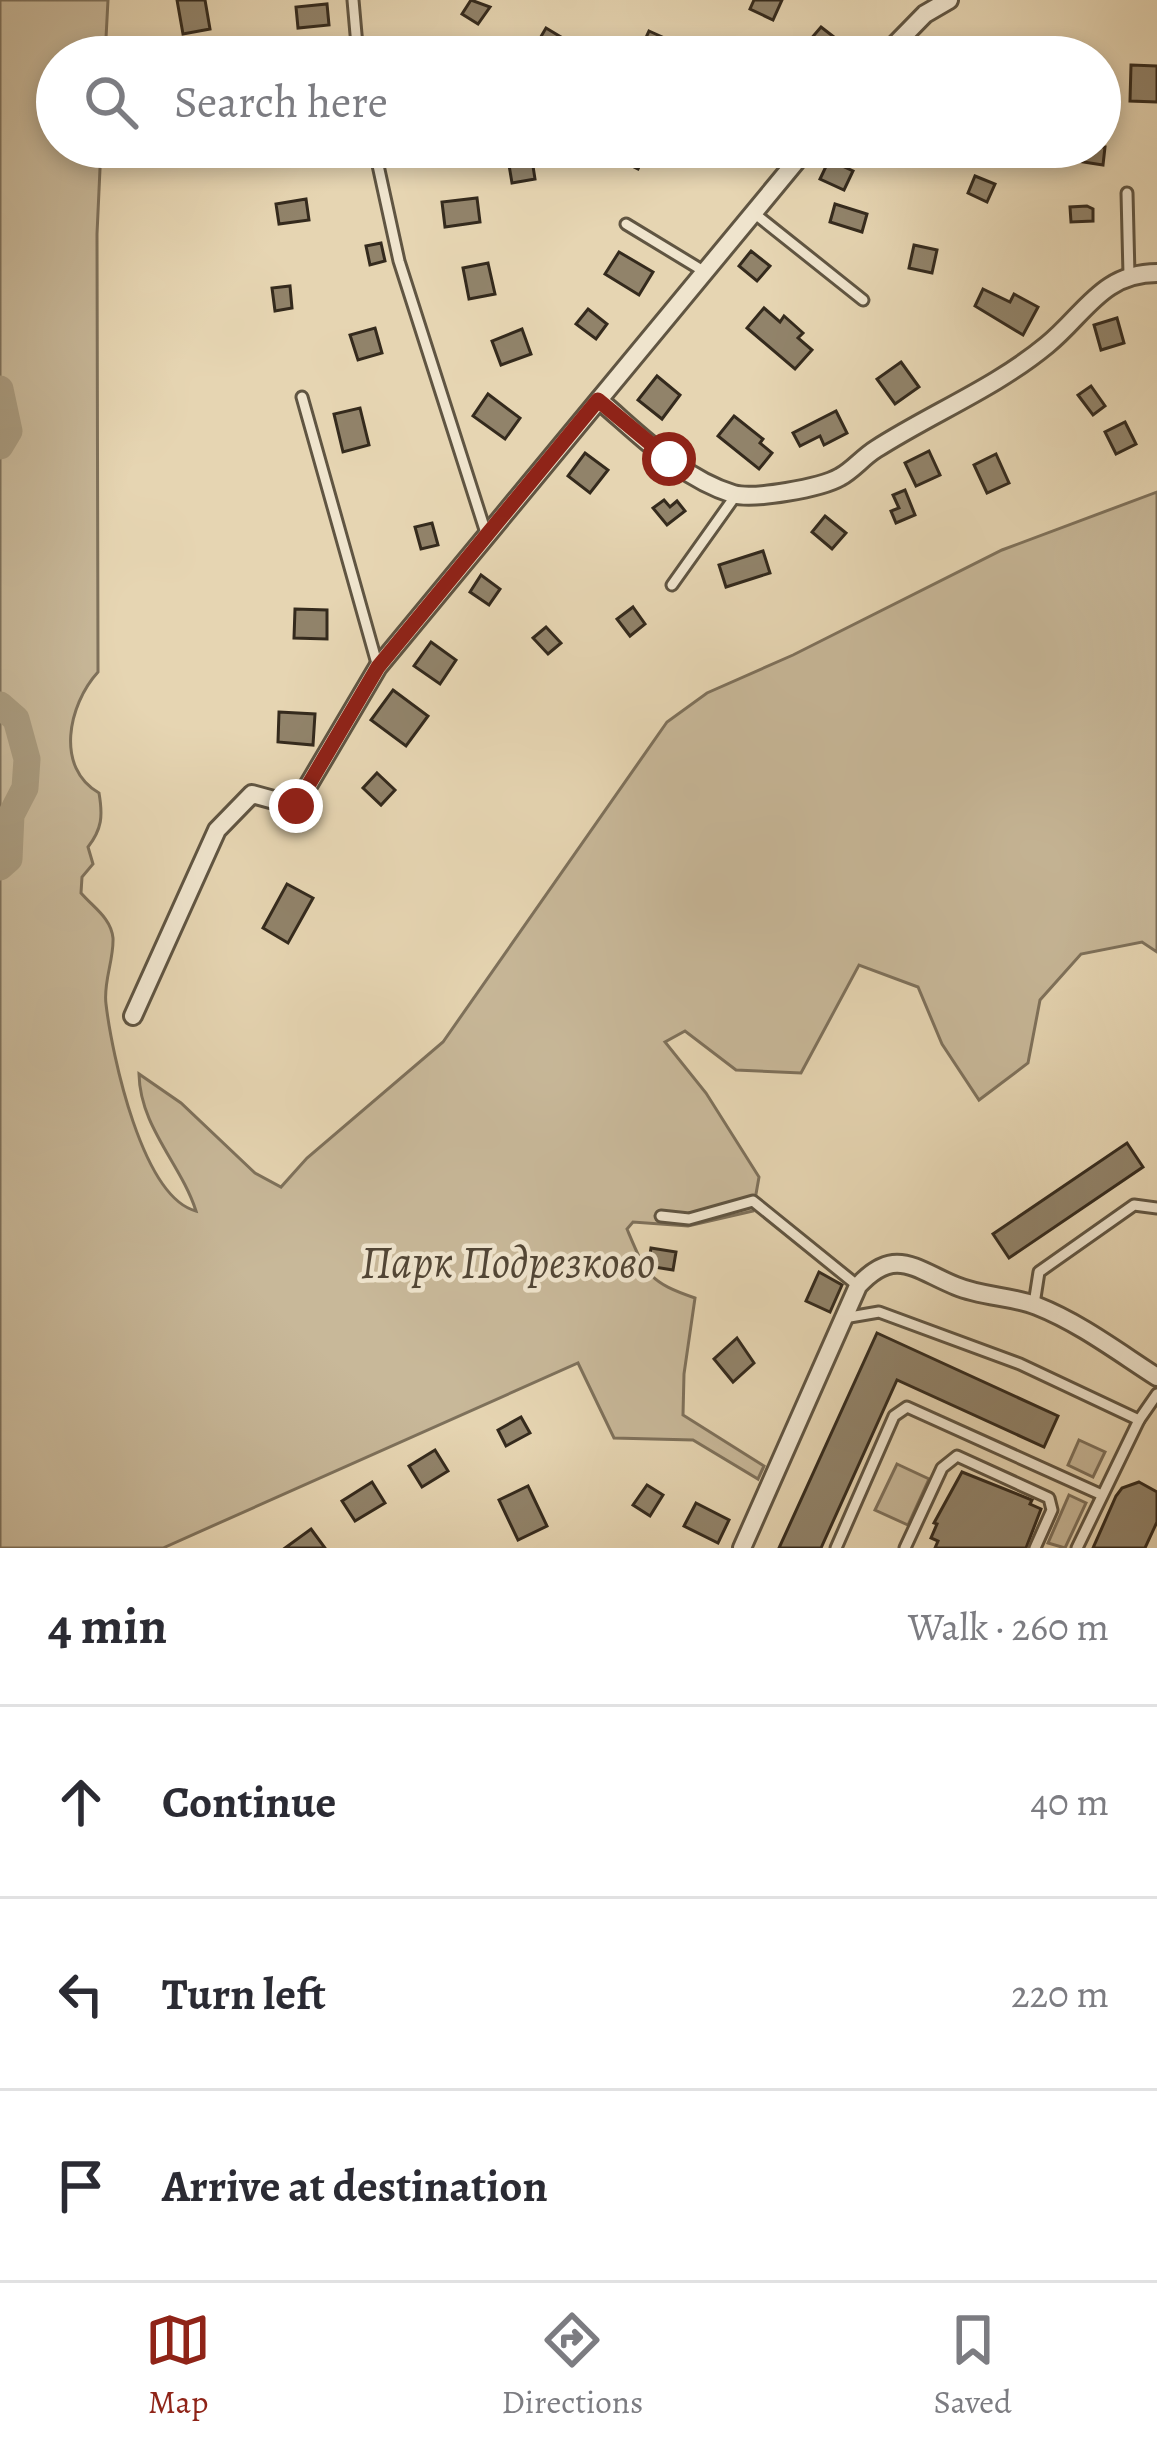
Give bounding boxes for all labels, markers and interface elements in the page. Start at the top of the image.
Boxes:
search box [36,36,1121,168]
icon: search [78,69,144,135]
text: Search here [174,71,388,133]
route start [642,432,696,486]
route end [269,779,323,833]
park label: Парк Подрезково [361,1231,655,1293]
text: 4 min [48,1591,167,1661]
text: Walk · 260 m [908,1600,1109,1653]
icon: ahead [48,1769,114,1835]
text: Continue [162,1771,336,1833]
text: 40 m [1030,1775,1109,1828]
icon: left [48,1961,114,2027]
text: Turn left [162,1963,326,2025]
text: 220 m [1011,1967,1109,2020]
icon: arrive [48,2153,114,2219]
text: Arrive at destination [162,2155,548,2217]
tab: Map [145,2307,211,2424]
tab: Directions [502,2307,643,2424]
tab: Saved [934,2307,1012,2424]

